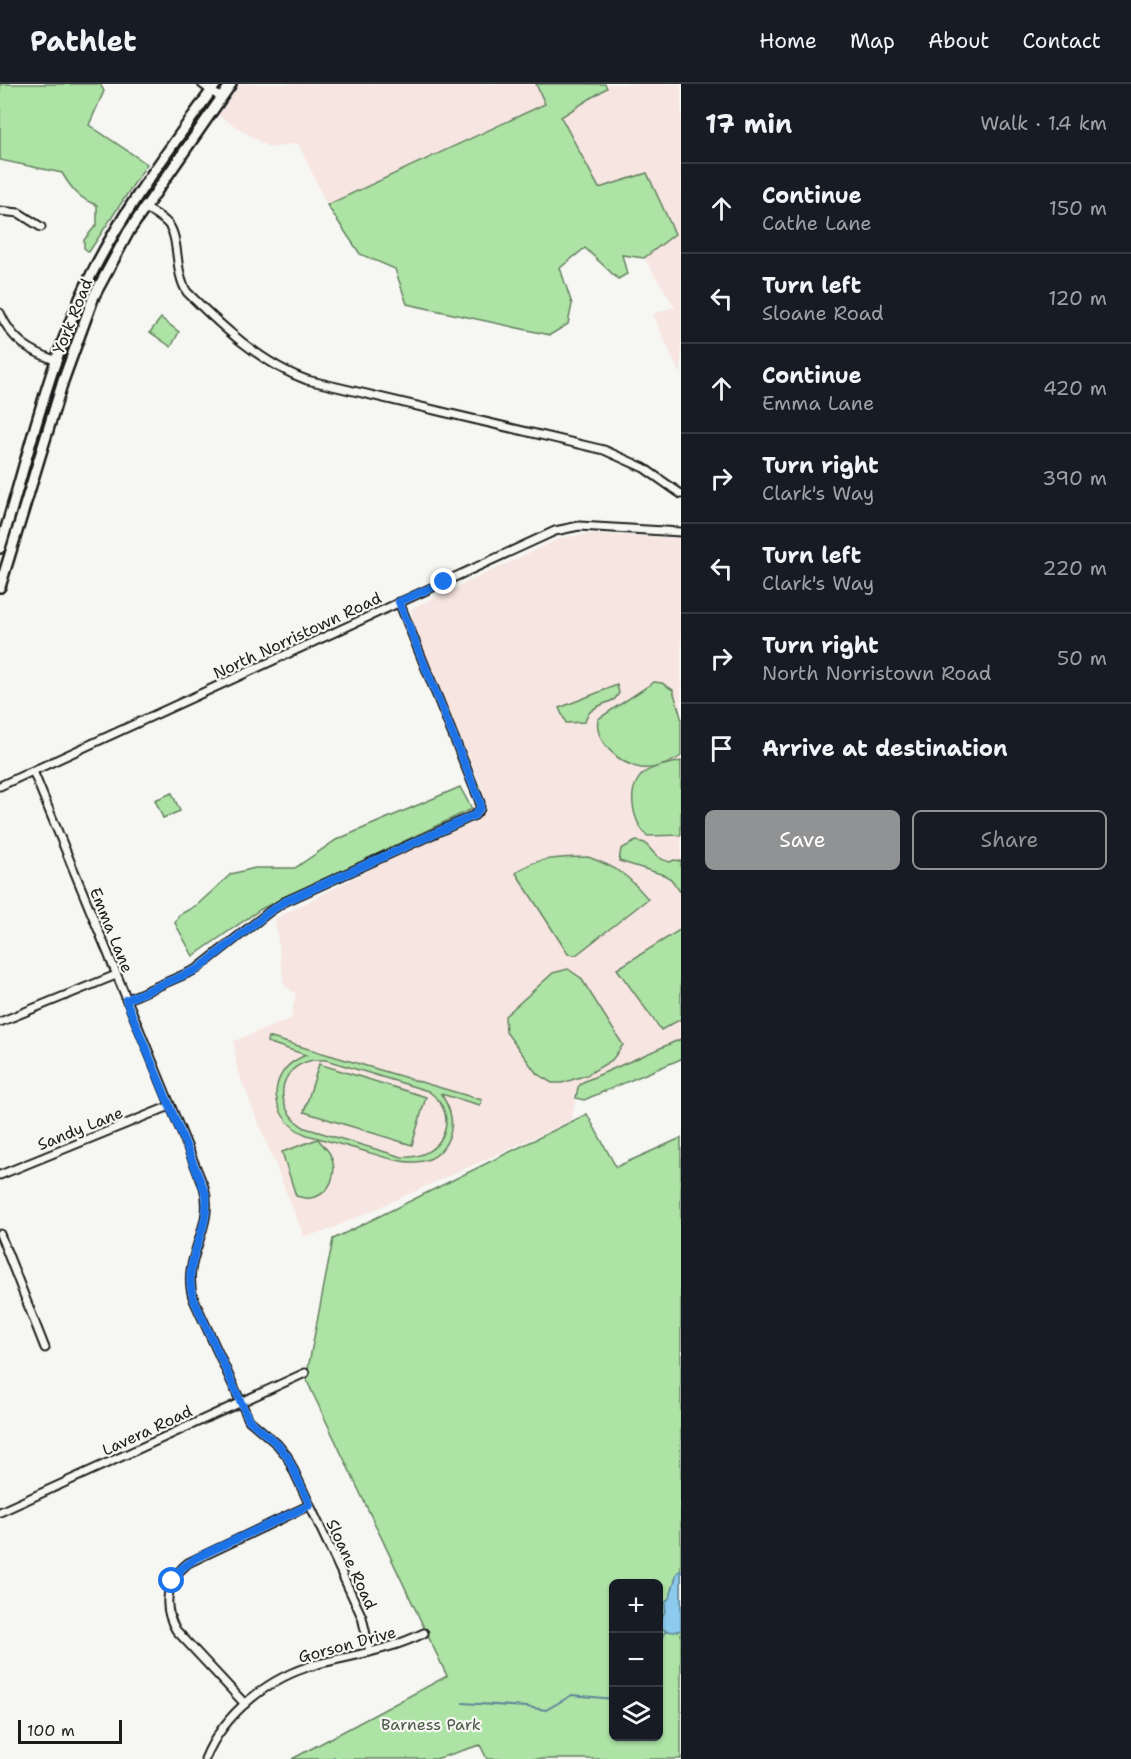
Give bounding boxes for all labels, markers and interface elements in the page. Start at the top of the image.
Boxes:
text: Pathlet [30,22,137,60]
text: Home [759,27,817,55]
text: Map [850,27,895,55]
text: About [928,27,989,55]
text: Contact [1022,27,1101,55]
text: 17 min [705,106,792,141]
text: Walk · 1.4 km [980,110,1107,136]
text: Continue [762,181,862,210]
icon: ahead [705,192,738,225]
text: 150 m [1049,195,1107,221]
text: Cathe Lane [762,210,872,236]
text: Turn left [762,271,861,300]
street label: York Road [48,275,97,357]
icon: left [705,282,738,315]
text: 120 m [1048,285,1107,311]
text: Sloane Road [762,300,884,326]
text: Continue [762,361,862,390]
icon: ahead [705,372,738,405]
text: 420 m [1043,375,1107,401]
text: Emma Lane [762,390,874,416]
text: Turn right [762,451,879,480]
icon: right [705,462,738,495]
text: 390 m [1042,465,1107,491]
text: Clark's Way [762,480,874,506]
text: Turn left [762,541,861,570]
icon: left [705,552,738,585]
text: 220 m [1043,555,1107,581]
route end [430,568,456,594]
text: Clark's Way [762,570,874,596]
street label: North Norristown Road [210,587,385,684]
text: Turn right [762,631,879,660]
icon: right [705,642,738,675]
text: 50 m [1057,645,1107,671]
text: North Norristown Road [762,660,991,686]
icon: arrive [705,732,738,765]
text: Arrive at destination [762,734,1008,763]
button: Save [705,810,900,870]
button: Share [912,810,1107,870]
street label: Emma Lane [85,885,138,976]
street label: Sandy Lane [34,1102,126,1155]
street label: Lavera Road [99,1400,196,1460]
street label: Sloane Road [321,1516,382,1613]
route start [158,1567,184,1593]
map controls [609,1579,663,1741]
button: + [609,1579,663,1633]
street label: Gorson Drive [296,1621,398,1668]
button: − [609,1633,663,1687]
button: layers [609,1687,663,1741]
park label: Barness Park [381,1714,481,1735]
scale bar [18,1717,122,1744]
text: 100 m [27,1720,75,1741]

